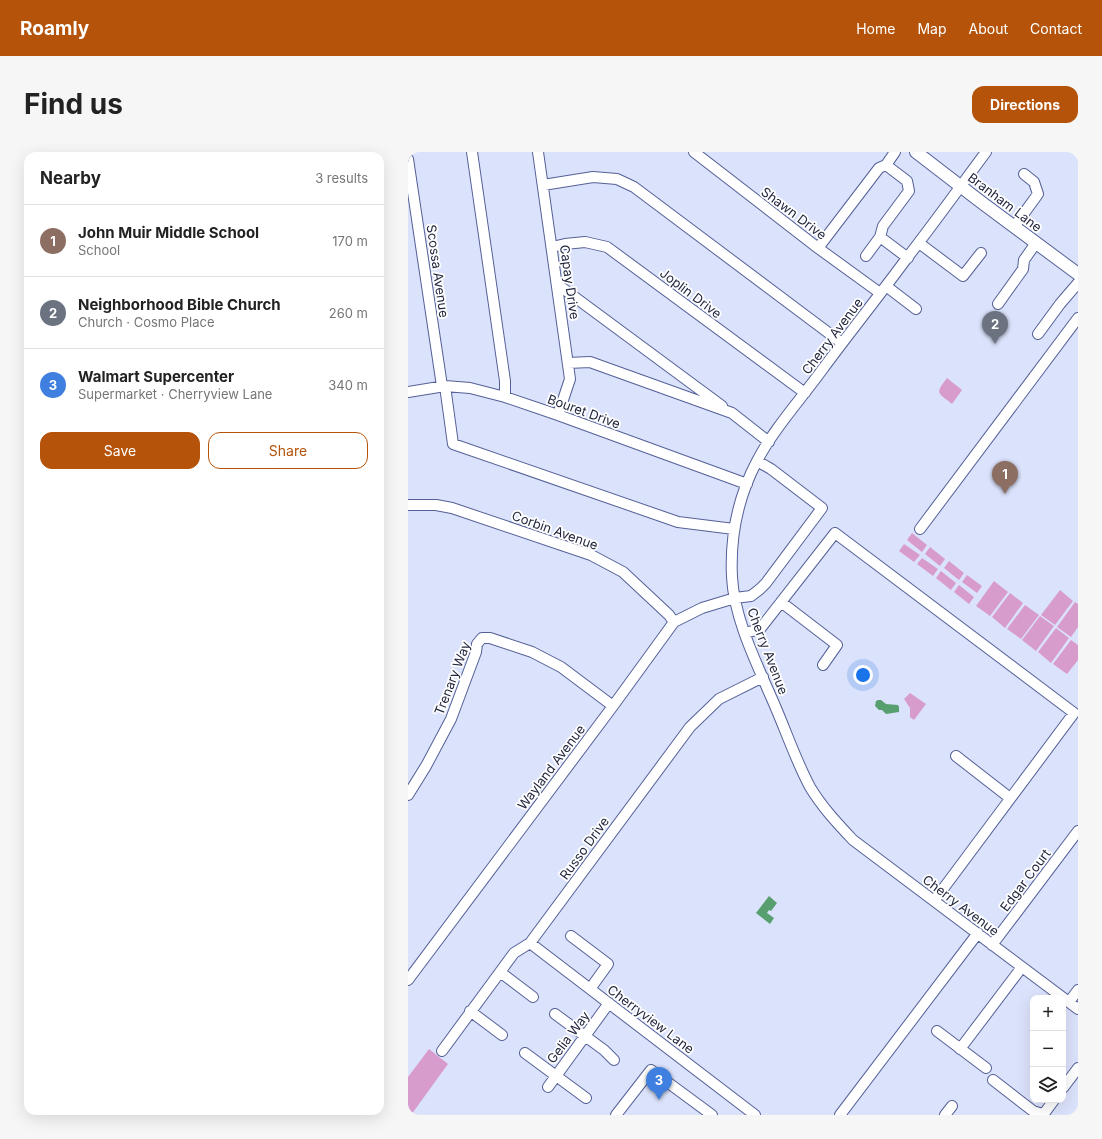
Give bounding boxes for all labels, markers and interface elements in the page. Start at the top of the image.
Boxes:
text: Roamly [20,17,89,40]
text: Home [856,20,895,37]
text: Map [917,20,947,37]
text: About [969,20,1008,37]
text: Contact [1030,20,1082,37]
button: Directions [972,86,1078,123]
text: Find us [24,87,123,121]
text: Nearby [40,168,101,188]
street label: Branham Lane [965,169,1045,235]
text: 3 results [315,170,368,186]
street label: Shawn Drive [758,183,830,243]
text: John Muir Middle School [78,223,259,242]
street label: Scossa Avenue [424,223,452,319]
text: 1 [50,233,56,249]
text: 170 m [332,233,368,249]
text: School [78,242,120,258]
street label: Capay Drive [557,244,583,320]
street label: Joplin Drive [657,265,725,321]
text: Neighborhood Bible Church [78,295,281,314]
street label: Cherry Avenue [798,295,866,377]
text: 2 [49,305,57,321]
text: 260 m [329,305,368,321]
pin: 2 [982,311,1008,344]
text: Church · Cosmo Place [78,314,214,330]
text: Walmart Supercenter [78,367,234,386]
text: 3 [49,377,57,393]
text: 340 m [328,377,368,393]
text: Supermarket · Cherryview Lane [78,386,272,402]
street label: Bouret Drive [545,390,623,432]
button: Save [40,432,200,469]
button: Share [208,432,368,469]
pin: 1 [992,461,1018,494]
street label: Corbin Avenue [510,507,600,553]
street label: Cherry Avenue [744,605,792,697]
street label: Trenary Way [431,639,473,717]
your location [853,665,873,685]
street label: Wayland Avenue [514,721,588,813]
street label: Russo Drive [556,814,612,882]
street label: Edgar Court [996,846,1054,914]
street label: Cherry Avenue [920,871,1002,939]
street label: Cherryview Lane [605,981,697,1057]
map controls [1030,995,1066,1103]
button: + [1030,995,1066,1031]
street label: Gelia Way [543,1008,593,1066]
button: − [1030,1031,1066,1067]
pin: 3 [646,1067,672,1100]
button: layers [1030,1067,1066,1103]

